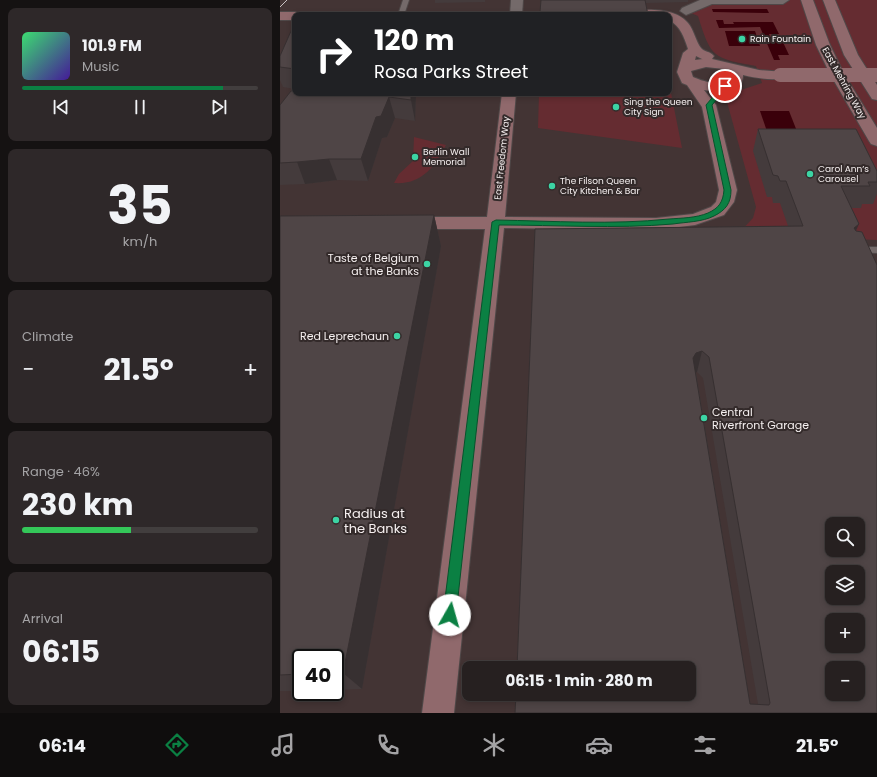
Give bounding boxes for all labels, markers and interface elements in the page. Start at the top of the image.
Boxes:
text: 120 m [374,21,454,60]
icon: right [308,28,360,80]
place label: Rain Fountain [750,33,811,45]
marker: Rain Fountain [737,34,747,44]
text: 101.9 FM [82,35,142,56]
street label: East Mehring Way [819,45,869,121]
text: Music [82,57,119,76]
text: Rosa Parks Street [374,59,528,84]
pin [708,69,742,103]
icon: arrive [714,75,736,97]
icon: previous [50,96,72,118]
icon: pause [129,96,151,118]
icon: next [208,96,230,118]
place label: Sing the Queen City Sign [624,96,693,118]
marker: Sing the Queen City Sign [611,102,621,112]
street label: East Freedom Way [492,116,512,200]
place label: Berlin Wall Memorial [423,146,469,168]
marker: Berlin Wall Memorial [410,152,420,162]
place label: Carol Ann’s Carousel [818,163,869,185]
text: 35 [107,169,173,242]
marker: Carol Ann’s Carousel [805,169,815,179]
place label: The Filson Queen City Kitchen & Bar [560,175,640,197]
marker: The Filson Queen City Kitchen & Bar [547,181,557,191]
text: km/h [123,232,157,251]
place label: Taste of Belgium at the Banks [328,250,419,279]
marker: Taste of Belgium at the Banks [422,259,432,269]
text: Climate [22,327,73,346]
place label: Red Leprechaun [300,328,389,344]
marker: Red Leprechaun [392,331,402,341]
text: 21.5° [103,348,174,391]
text: − [22,354,34,385]
text: + [243,354,258,385]
place label: Central Riverfront Garage [712,404,809,433]
marker: Central Riverfront Garage [699,413,709,423]
text: Range · 46% [22,462,100,481]
text: 230 km [22,483,134,526]
place label: Radius at the Banks [344,504,407,538]
marker: Radius at the Banks [331,515,341,525]
map controls [825,517,865,701]
button: search [825,517,865,557]
button: layers [825,565,865,605]
position arrow [429,594,471,636]
text: Arrival [22,609,63,628]
button: + [825,613,865,653]
text: 06:15 [22,630,100,673]
speed limit sign: 40 [292,649,344,701]
button: − [825,661,865,701]
text: 06:15 · 1 min · 280 m [505,670,653,691]
icon: directions [163,731,191,759]
icon: music [269,731,297,759]
icon: phone [374,731,402,759]
icon: climate [480,731,508,759]
icon: car [585,731,613,759]
icon: filters [691,731,719,759]
text: 06:14 [39,733,86,758]
text: 21.5° [796,733,838,758]

